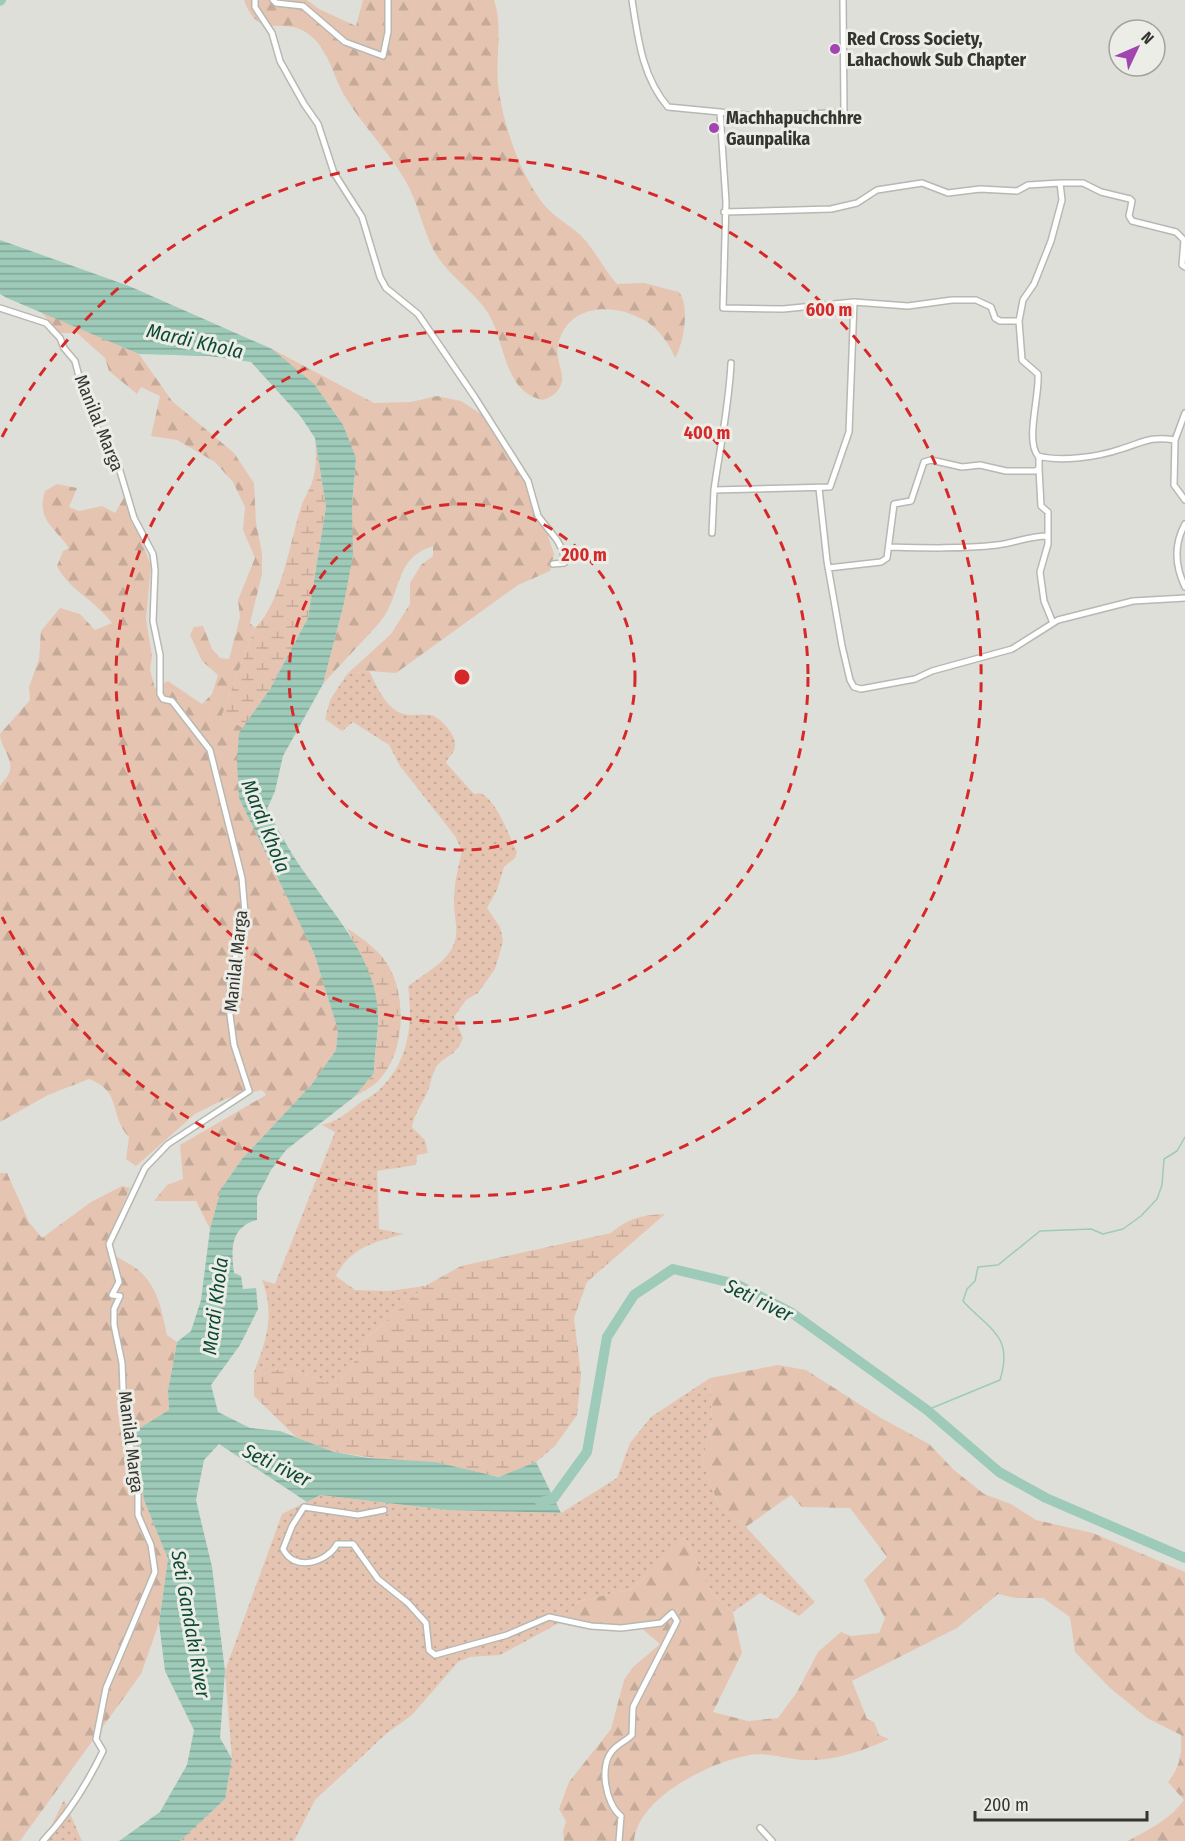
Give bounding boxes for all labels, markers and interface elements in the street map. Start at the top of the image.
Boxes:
north arrow [1107,18,1167,78]
place label: Red Cross Society, Lahachowk Sub Chapter [847,28,1027,71]
text: N [1137,28,1158,48]
marker: Red Cross Society, Lahachowk Sub Chapter [828,42,842,56]
place label: Machhapuchchhre Gaunpalika [726,107,862,150]
marker: Machhapuchchhre Gaunpalika [707,121,721,135]
text: 600 m [806,299,852,321]
water label: Mardi Khola [144,318,246,364]
street label: Manilal Marga [70,371,128,475]
text: 400 m [684,422,730,444]
text: 200 m [560,544,607,566]
centre of rings [452,667,472,687]
water label: Mardi Khola [236,776,296,876]
street label: Manilal Marga [220,909,252,1013]
water label: Mardi Khola [197,1256,233,1356]
water label: Seti river [720,1273,798,1327]
street label: Manilal Marga [114,1390,148,1494]
water label: Seti river [238,1438,316,1492]
water label: Seti Gandaki River [166,1547,216,1701]
scale bar [975,1784,1148,1822]
text: 200 m [984,1794,1029,1816]

